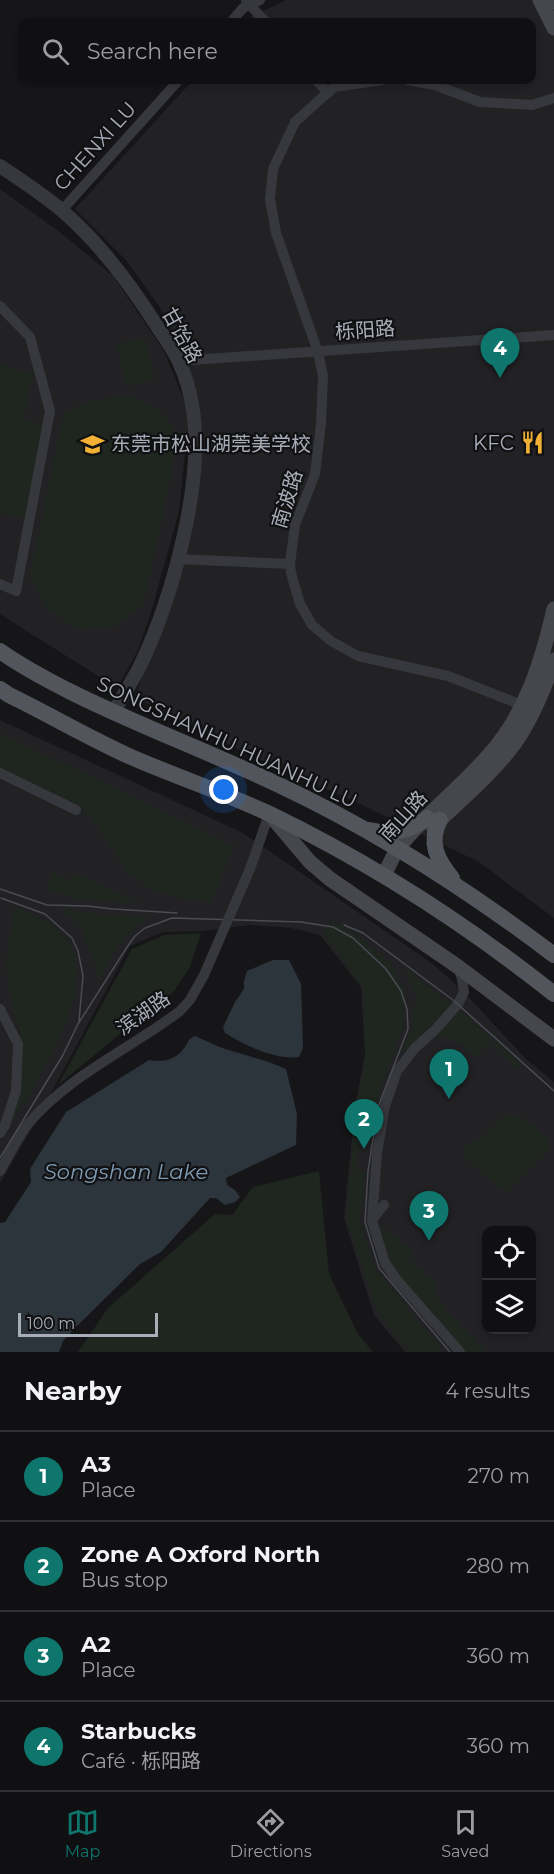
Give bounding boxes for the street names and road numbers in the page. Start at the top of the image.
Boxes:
street label: CHENXI LU [49,97,141,195]
street label: 甘饴路 [157,303,207,367]
street label: 栎阳路 [334,316,396,344]
street label: 南波路 [267,467,307,531]
street label: SONGSHANHU HUANHU LU [93,671,361,813]
street label: 南山路 [374,786,432,846]
street label: 滨湖路 [112,986,174,1040]

